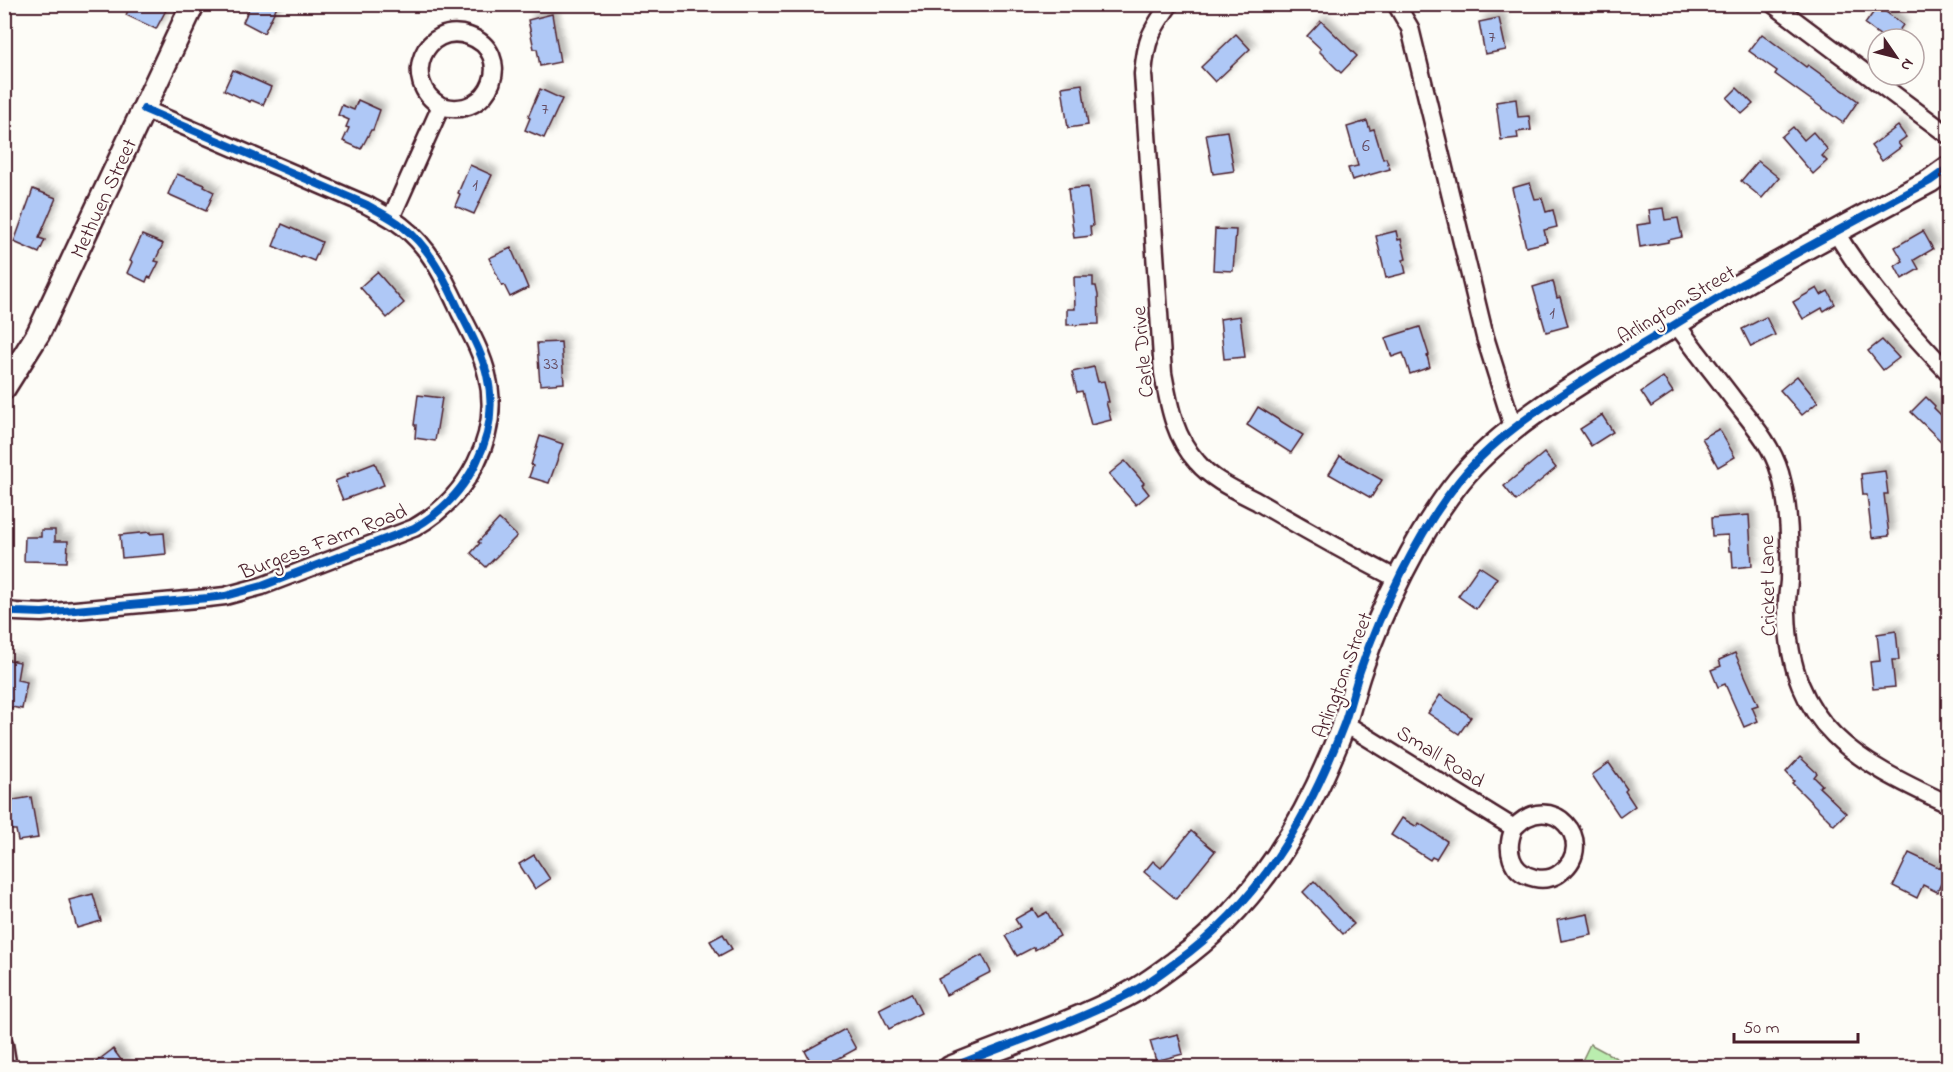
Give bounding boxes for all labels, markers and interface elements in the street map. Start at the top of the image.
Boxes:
house number: 7 [1488,25,1496,51]
north arrow [1866,27,1926,87]
text: N [1894,53,1920,76]
house number: 7 [541,97,549,123]
street label: Methuen Street [64,134,146,264]
house number: 6 [1362,134,1370,160]
house number: 1 [472,173,478,199]
street label: Arlington Street [1612,259,1743,355]
house number: 1 [1549,301,1555,327]
street label: Carle Drive [1125,304,1163,399]
house number: 33 [544,352,558,378]
street label: Burgess Farm Road [235,497,412,591]
street label: Cricket Lane [1753,535,1785,637]
street label: Arlington Street [1306,608,1384,744]
street label: Small Road [1390,719,1490,797]
scale bar [1734,1006,1858,1044]
text: 50 m [1743,1016,1780,1042]

